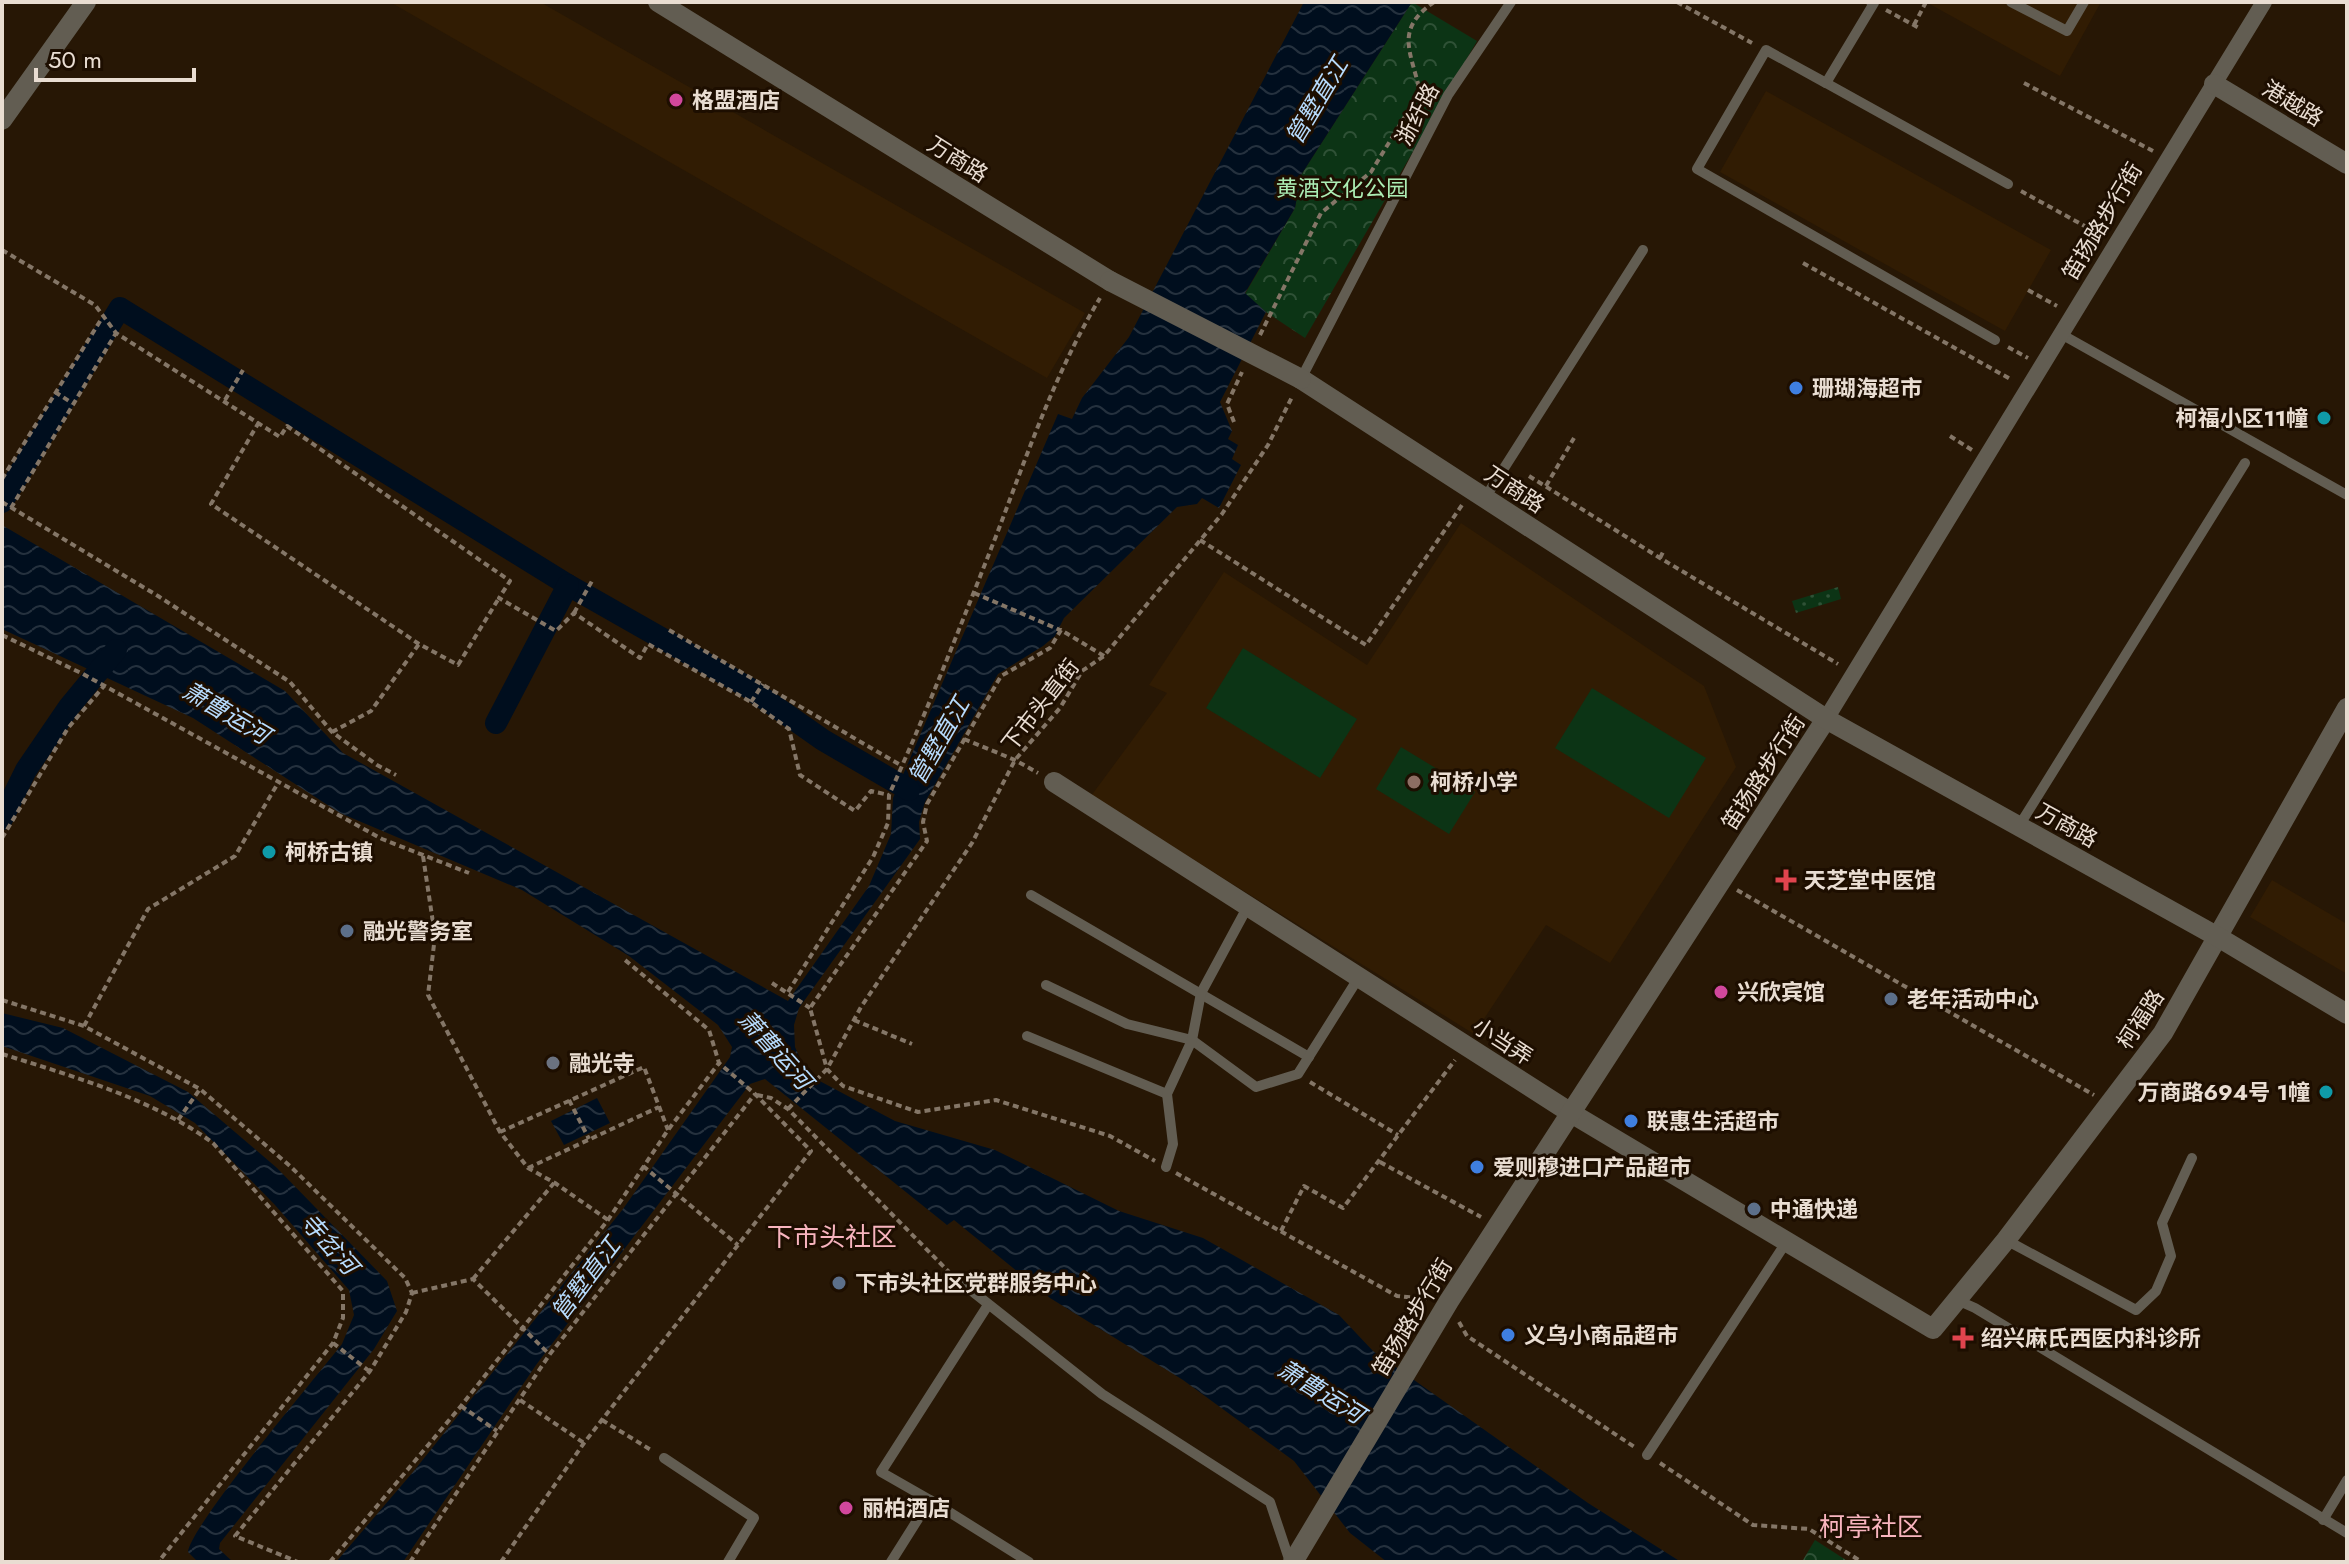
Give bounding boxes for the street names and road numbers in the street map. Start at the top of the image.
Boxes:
street label: 港越路 [2256,72,2330,134]
street label: 浙纤路 [1387,77,1447,151]
street label: 万商路 [922,128,994,190]
street label: 笛扬路步行街 [2054,156,2150,286]
street label: 万商路 [1479,458,1551,520]
street label: 下市头直街 [994,652,1086,758]
street label: 笛扬路步行街 [1714,708,1812,836]
street label: 万商路 [2030,795,2104,855]
street label: 柯福路 [2109,983,2171,1055]
street label: 小当弄 [1467,1010,1539,1072]
street label: 笛扬路步行街 [1364,1252,1460,1382]

